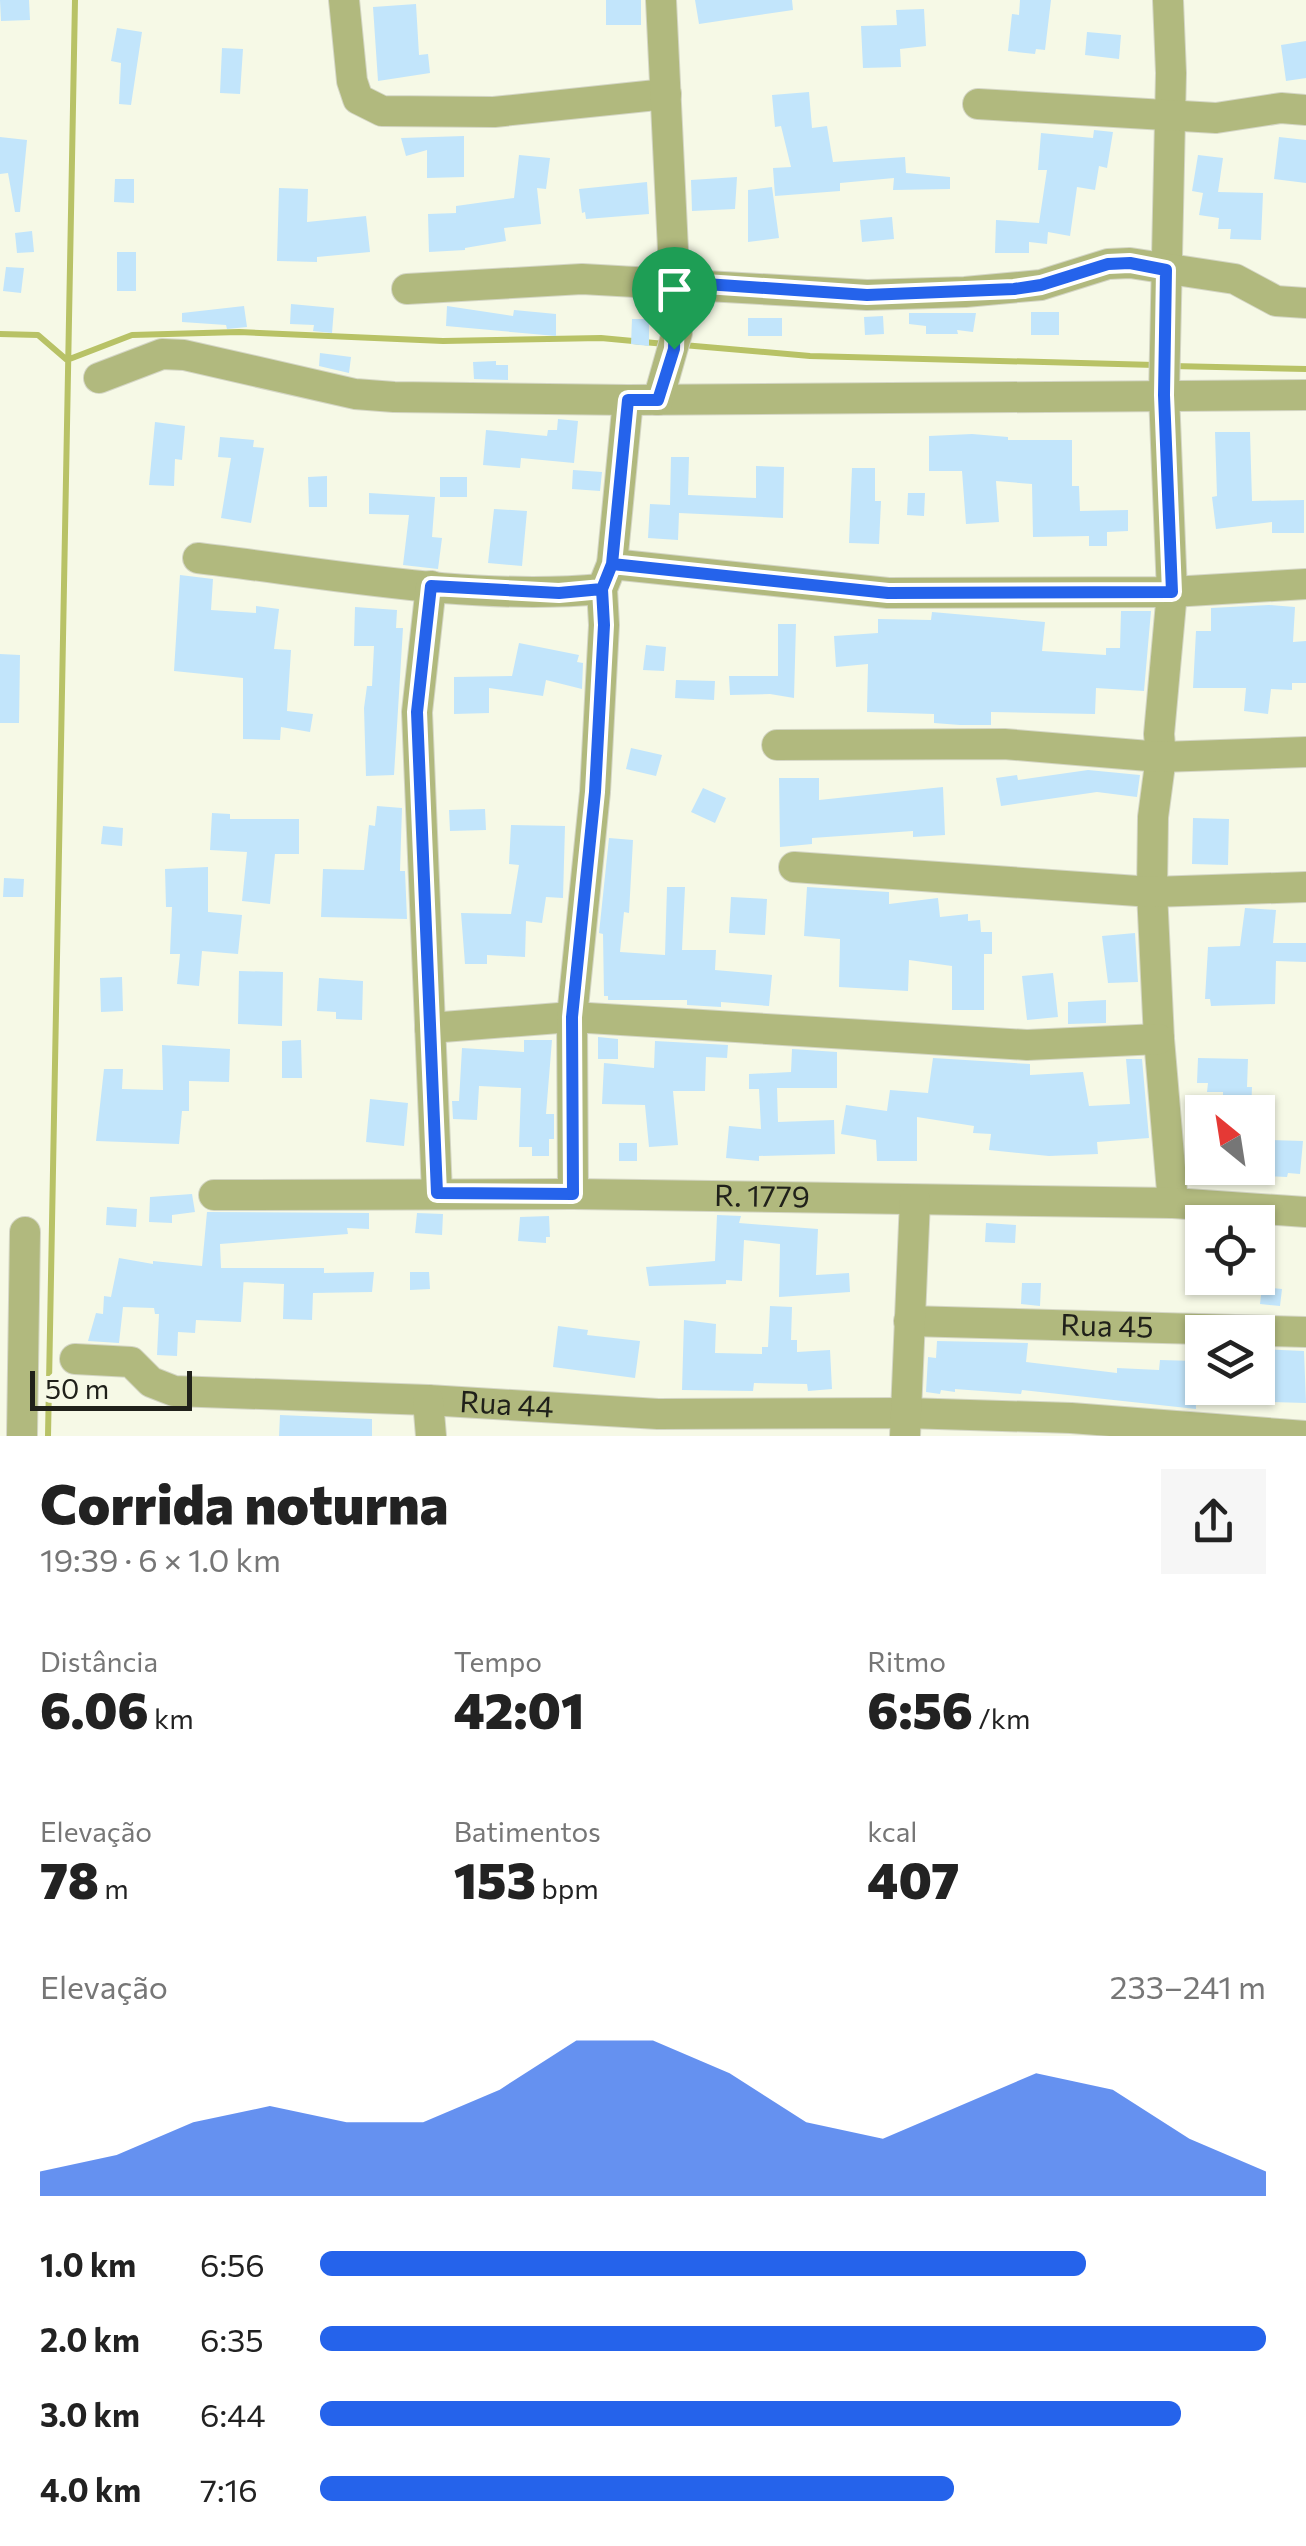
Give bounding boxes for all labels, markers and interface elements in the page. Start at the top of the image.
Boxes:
pin [632,247,717,350]
icon: arrive [647,262,702,317]
north arrow [1185,1095,1275,1185]
map controls [1185,1095,1275,1405]
street label: R. 1779 [714,1175,810,1214]
button: locate [1185,1205,1275,1295]
street label: Rua 45 [1060,1304,1154,1344]
button: layers [1185,1315,1275,1405]
scale bar [30,1366,192,1410]
text: 50 m [45,1371,109,1405]
street label: Rua 44 [459,1381,555,1424]
text: Corrida noturna [40,1468,449,1535]
button: share [1161,1469,1266,1574]
text: 19:39 · 6 × 1.0 km [40,1539,281,1579]
text: Distância [40,1644,158,1678]
text: Tempo [454,1644,542,1678]
text: Ritmo [867,1644,946,1678]
text: 6.06 [40,1678,149,1739]
text: 42:01 [454,1678,584,1739]
text: 6:56 [867,1678,973,1739]
text: km [149,1701,194,1735]
text: /km [973,1701,1030,1735]
text: Elevação [40,1814,152,1848]
text: Batimentos [454,1814,601,1848]
text: kcal [867,1814,917,1848]
text: 78 [40,1848,99,1909]
text: 153 [454,1848,536,1909]
text: 407 [867,1848,959,1909]
text: m [99,1871,129,1905]
text: bpm [536,1871,599,1905]
text: Elevação [40,1966,168,2006]
text: 233–241 m [1110,1966,1266,2006]
text: 1.0 km [40,2244,136,2284]
text: 6:56 [200,2244,265,2284]
text: 2.0 km [40,2319,140,2359]
text: 6:35 [200,2319,264,2359]
text: 3.0 km [40,2394,140,2434]
text: 6:44 [200,2394,265,2434]
text: 4.0 km [40,2469,141,2509]
text: 7:16 [200,2469,258,2509]

